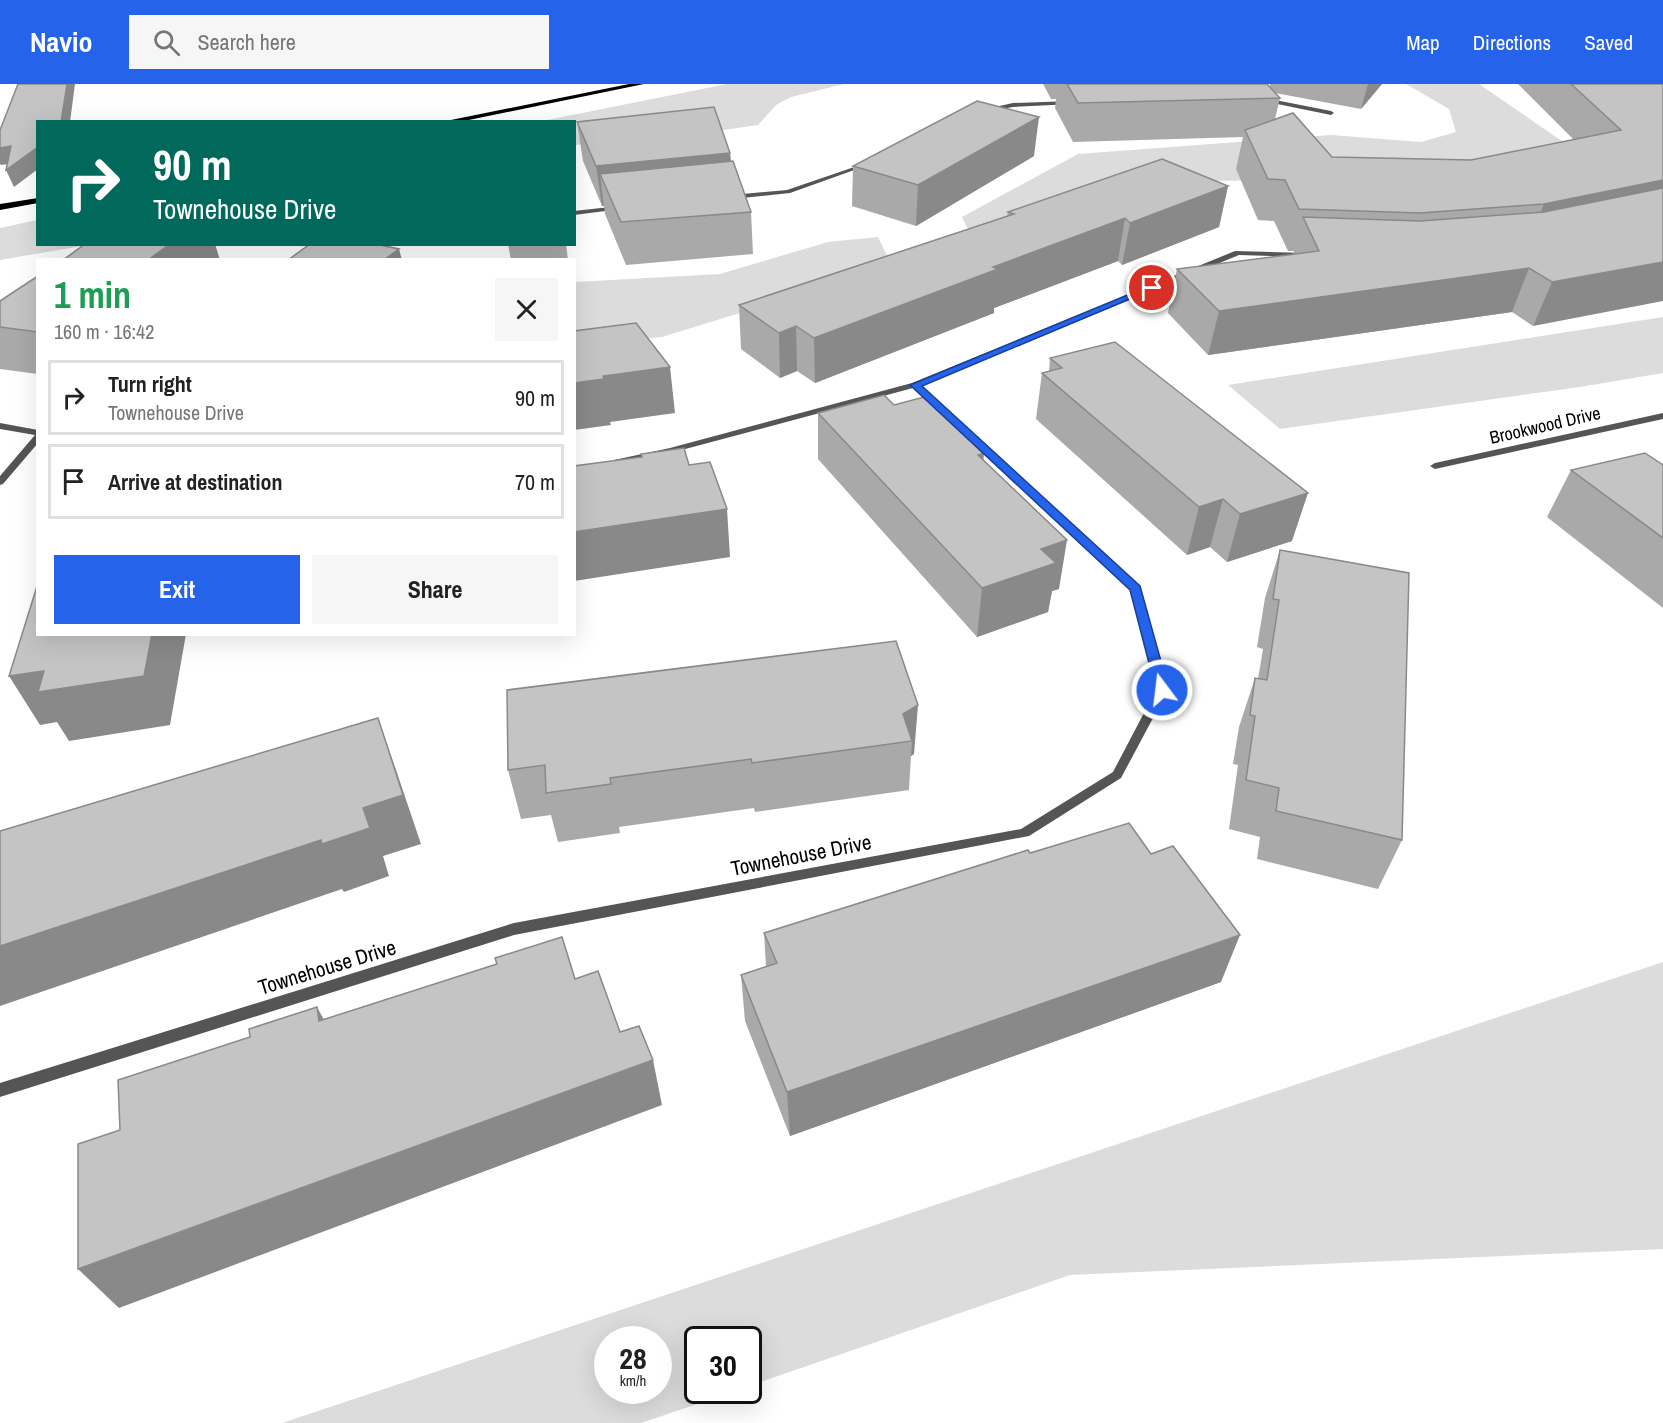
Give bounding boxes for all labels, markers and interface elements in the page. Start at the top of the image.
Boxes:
search box [129,15,549,69]
text: Navio [30,23,93,61]
icon: search [150,26,183,59]
text: Search here [198,27,296,57]
text: Map [1406,28,1440,57]
text: Directions [1473,28,1551,57]
text: Saved [1584,28,1633,57]
text: 90 m [153,137,232,193]
icon: right [54,144,132,222]
text: Townehouse Drive [153,191,336,227]
pin [1126,262,1177,313]
text: 1 min [54,271,131,319]
icon: arrive [1135,271,1168,304]
button: close [495,278,558,341]
text: 160 m · 16:42 [54,318,154,345]
text: Turn right [108,369,192,399]
icon: right [57,381,90,414]
text: 90 m [515,383,555,413]
text: Townehouse Drive [108,399,244,426]
street label: Brookwood Drive [1487,400,1603,450]
icon: arrive [57,465,90,498]
text: Arrive at destination [108,467,282,497]
text: 70 m [515,467,555,497]
button: Exit [54,555,300,624]
button: Share [312,555,558,624]
position arrow [1130,658,1194,722]
street label: Townehouse Drive [728,827,874,883]
street label: Townehouse Drive [255,932,399,1002]
speed limit sign: 30 [684,1326,762,1404]
text: 28 [619,1338,647,1378]
text: km/h [620,1370,646,1391]

